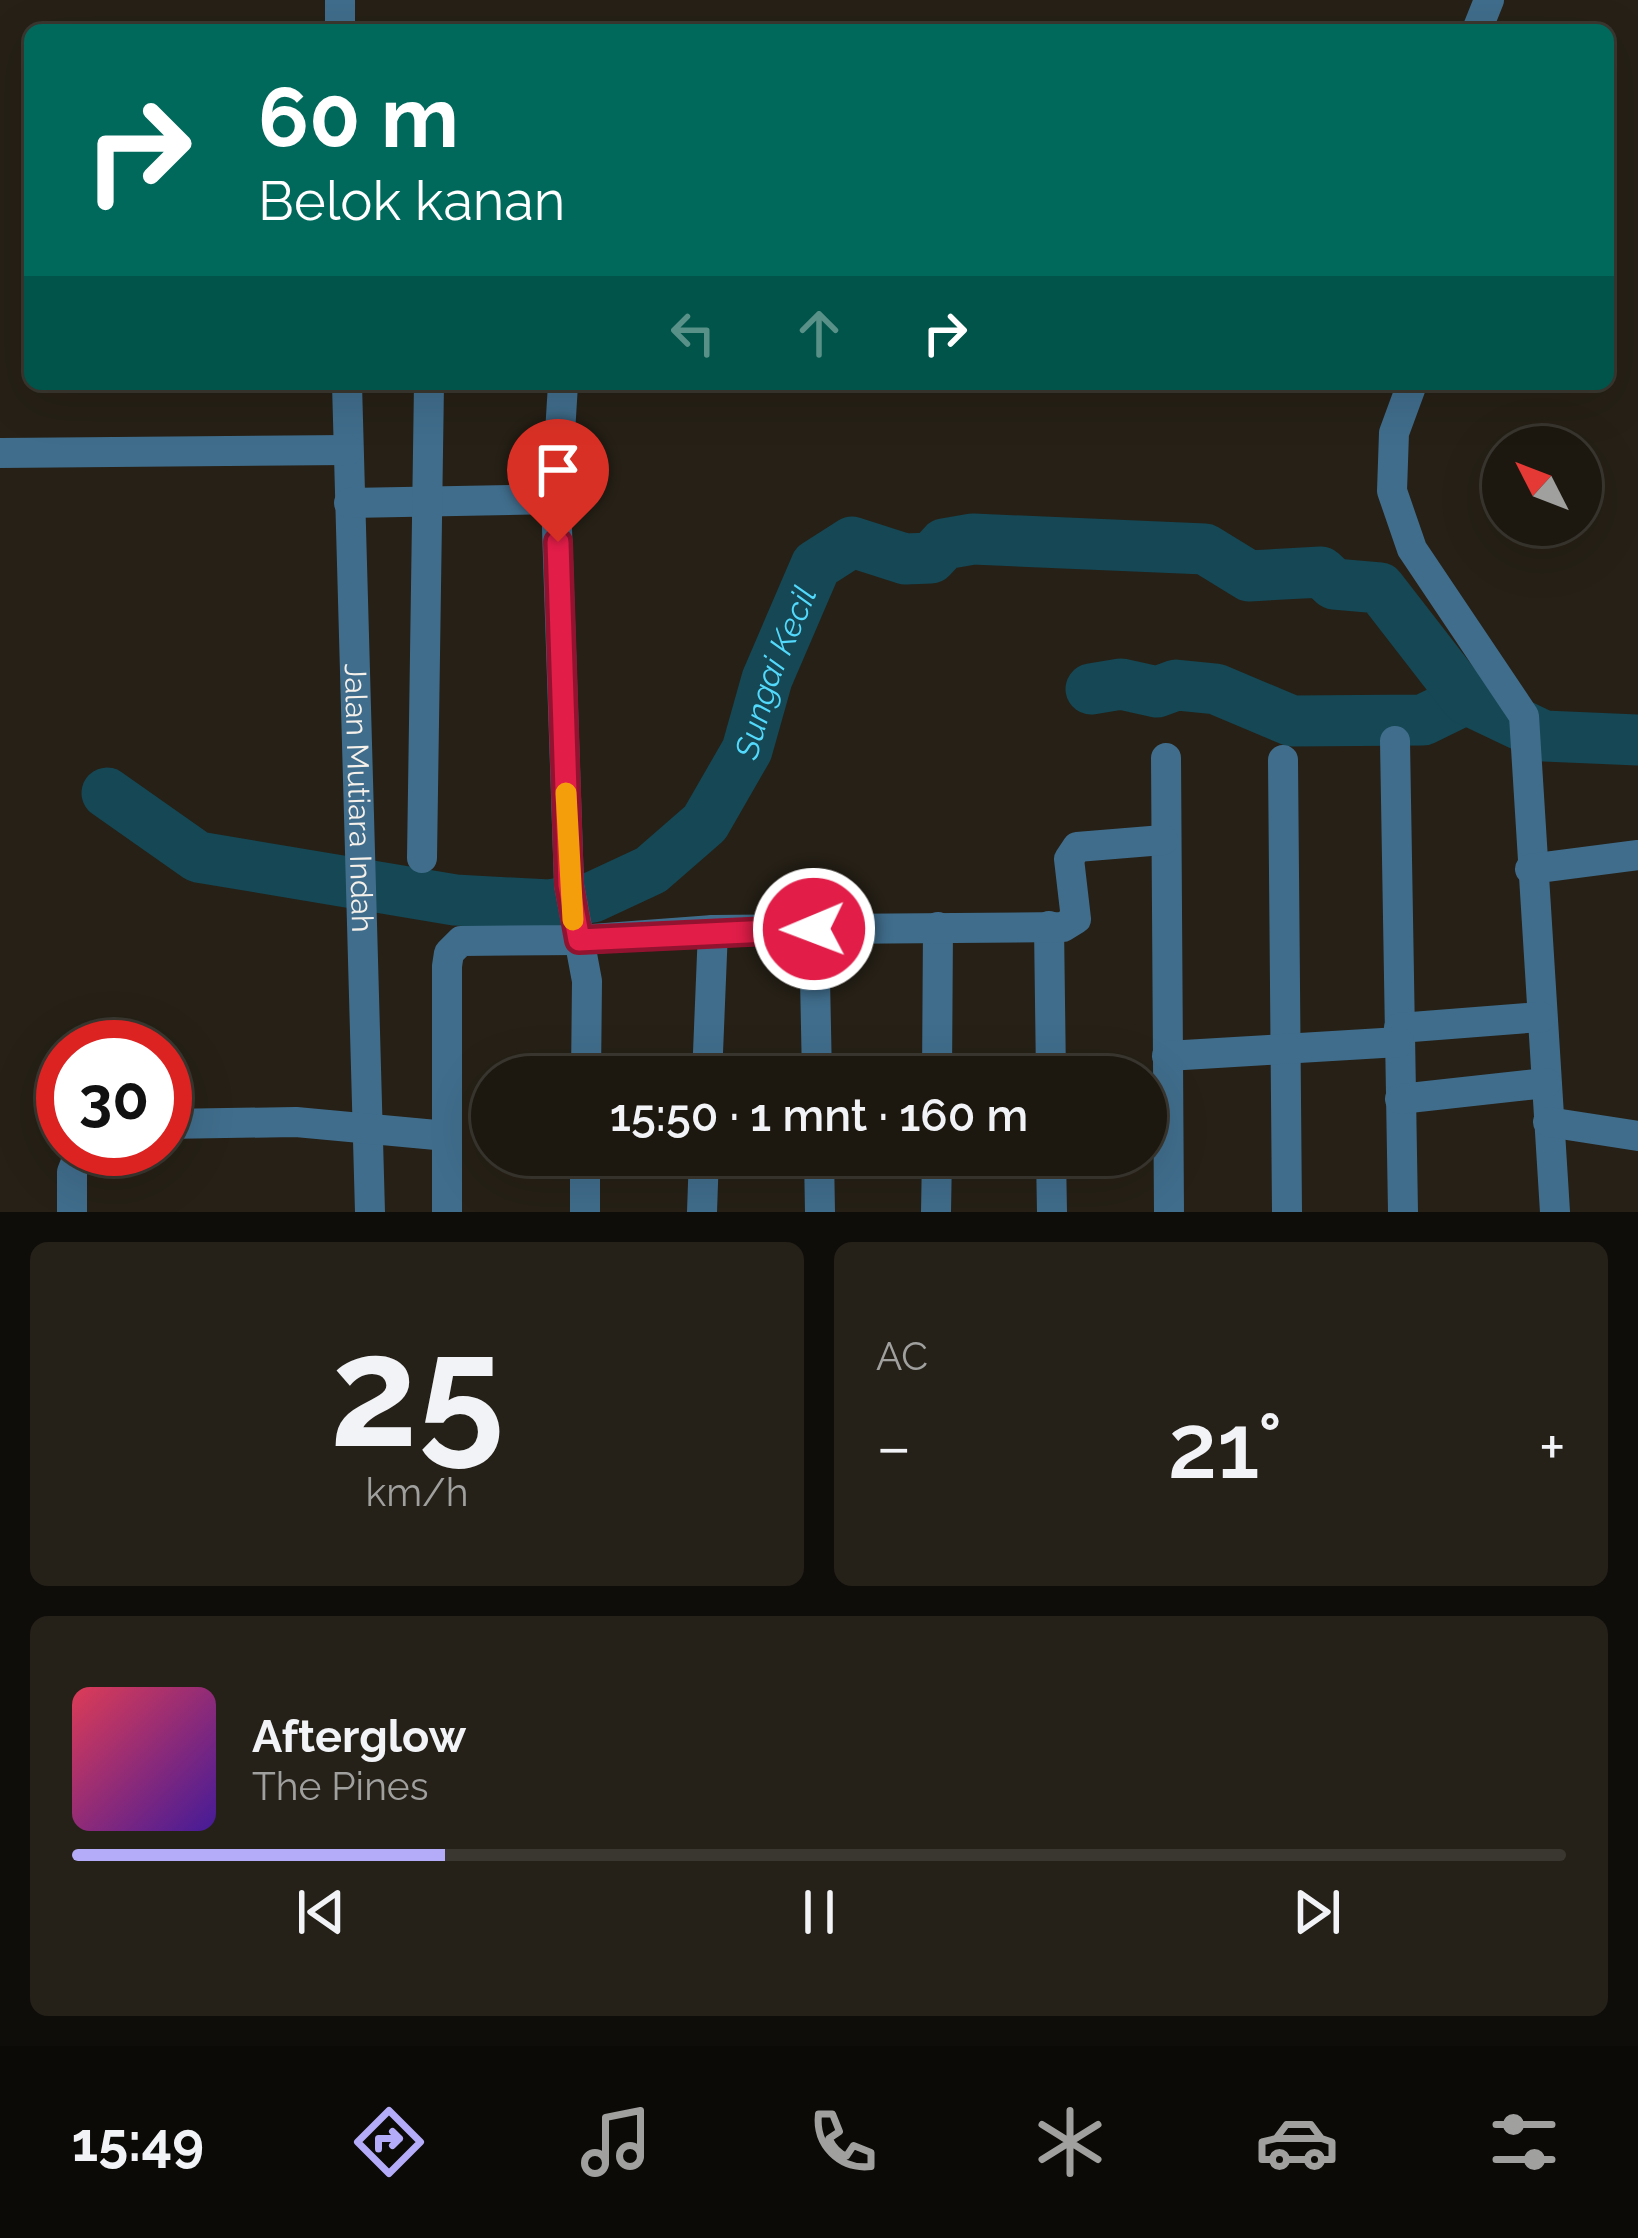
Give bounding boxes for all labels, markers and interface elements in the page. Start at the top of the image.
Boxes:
text: 60 m [258,68,459,167]
icon: right [60,72,216,228]
text: Belok kanan [258,169,565,233]
icon: left [660,300,726,366]
icon: ahead [786,300,852,366]
icon: right [912,300,978,366]
pin [507,419,609,542]
north arrow [1482,426,1602,546]
map controls [1482,426,1602,546]
icon: arrive [525,437,591,503]
water label: Sungai Kecil [726,580,825,764]
street label: Jalan Mutiara Indah [338,663,380,933]
position arrow [751,866,877,992]
speed limit sign: 30 [36,1020,192,1176]
text: 15:50 · 1 mnt · 160 m [610,1089,1028,1142]
text: 25 [330,1299,504,1483]
text: AC [876,1333,928,1379]
text: 21° [1168,1393,1283,1499]
text: − [876,1408,912,1485]
text: + [1539,1408,1566,1485]
text: km/h [366,1469,468,1515]
text: Afterglow [252,1710,466,1763]
text: The Pines [252,1763,429,1809]
icon: previous [288,1879,354,1945]
icon: pause [786,1879,852,1945]
icon: next [1284,1879,1350,1945]
icon: directions [347,2100,431,2184]
icon: music [574,2100,658,2184]
icon: phone [801,2100,885,2184]
icon: climate [1028,2100,1112,2184]
icon: car [1255,2100,1339,2184]
icon: filters [1482,2100,1566,2184]
text: 15:49 [72,2110,204,2174]

